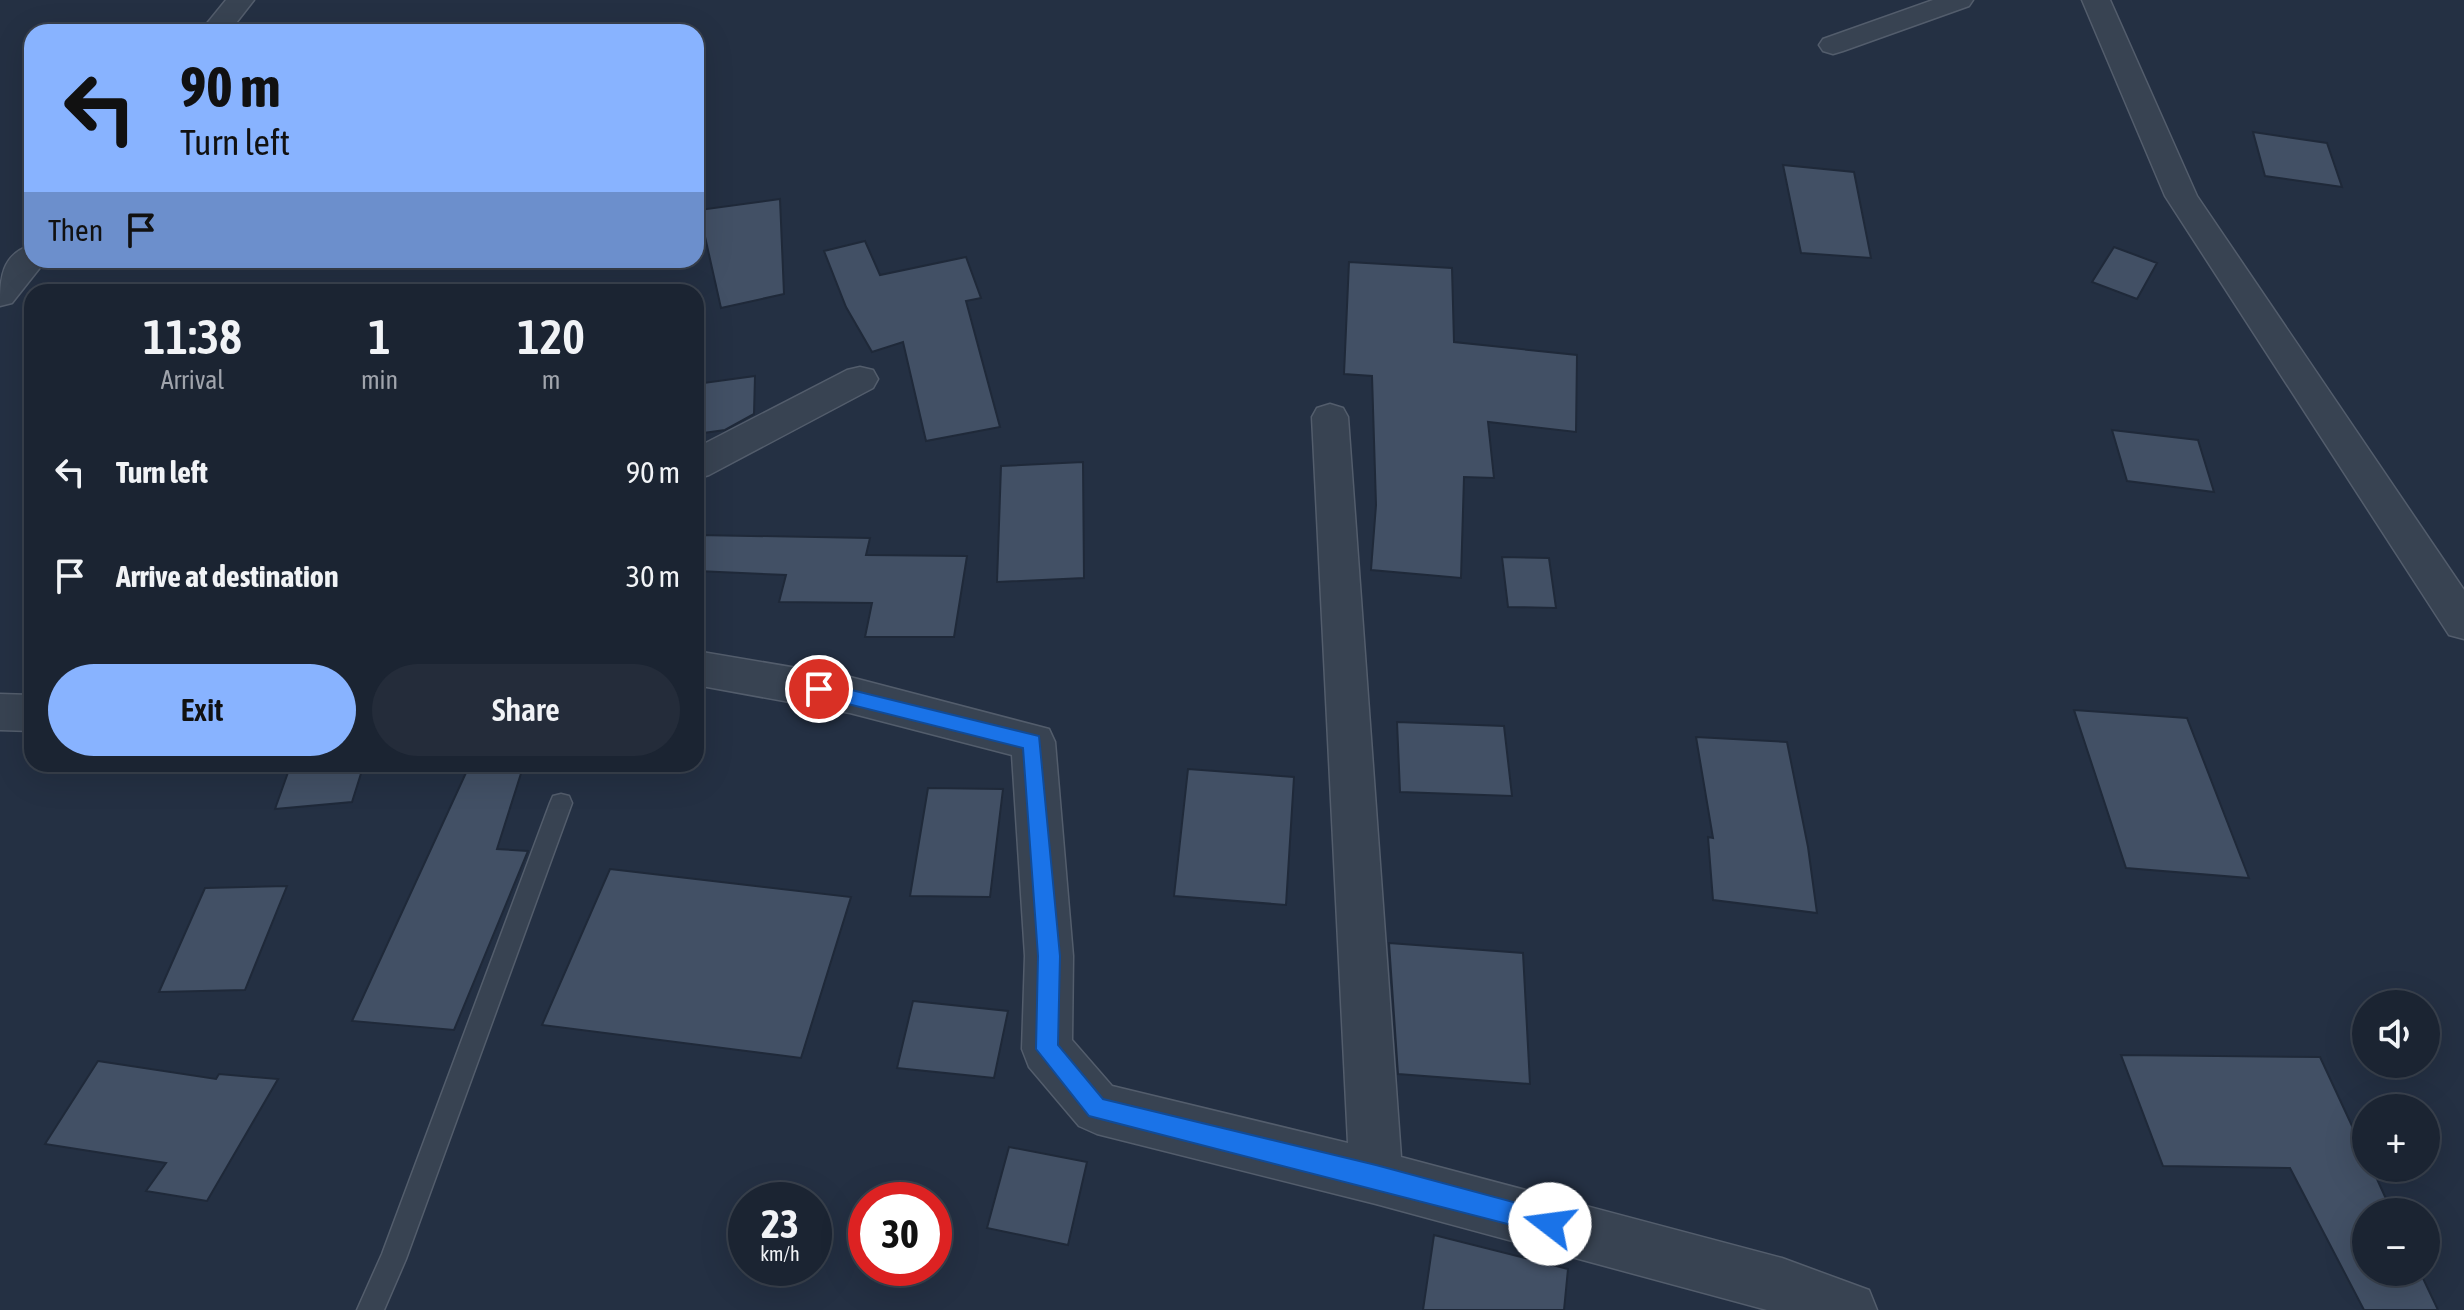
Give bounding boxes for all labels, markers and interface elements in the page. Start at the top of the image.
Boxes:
text: 90 m [180,55,281,119]
icon: left [48,56,152,160]
text: Turn left [180,121,290,163]
icon: arrive [119,208,163,252]
text: Then [48,213,103,247]
text: 11:38 [143,309,242,364]
text: 1 [368,309,391,364]
text: 120 [517,309,585,364]
text: Arrival [161,365,224,395]
text: min [361,365,398,395]
text: m [542,365,560,395]
icon: left [48,450,92,494]
text: Turn left [116,455,208,489]
text: 90 m [626,455,680,489]
icon: arrive [48,554,92,598]
text: Arrive at destination [116,559,338,593]
text: 30 m [626,559,680,593]
pin [785,655,853,723]
button: Exit [48,664,356,756]
button: Share [372,664,680,756]
icon: arrive [797,667,841,711]
map controls [2352,990,2440,1286]
button: sound [2352,990,2440,1078]
button: + [2352,1094,2440,1182]
speed limit sign: 30 [848,1182,952,1286]
position arrow [1508,1182,1592,1266]
button: − [2352,1198,2440,1286]
text: 23 [761,1201,799,1246]
text: km/h [760,1242,800,1265]

